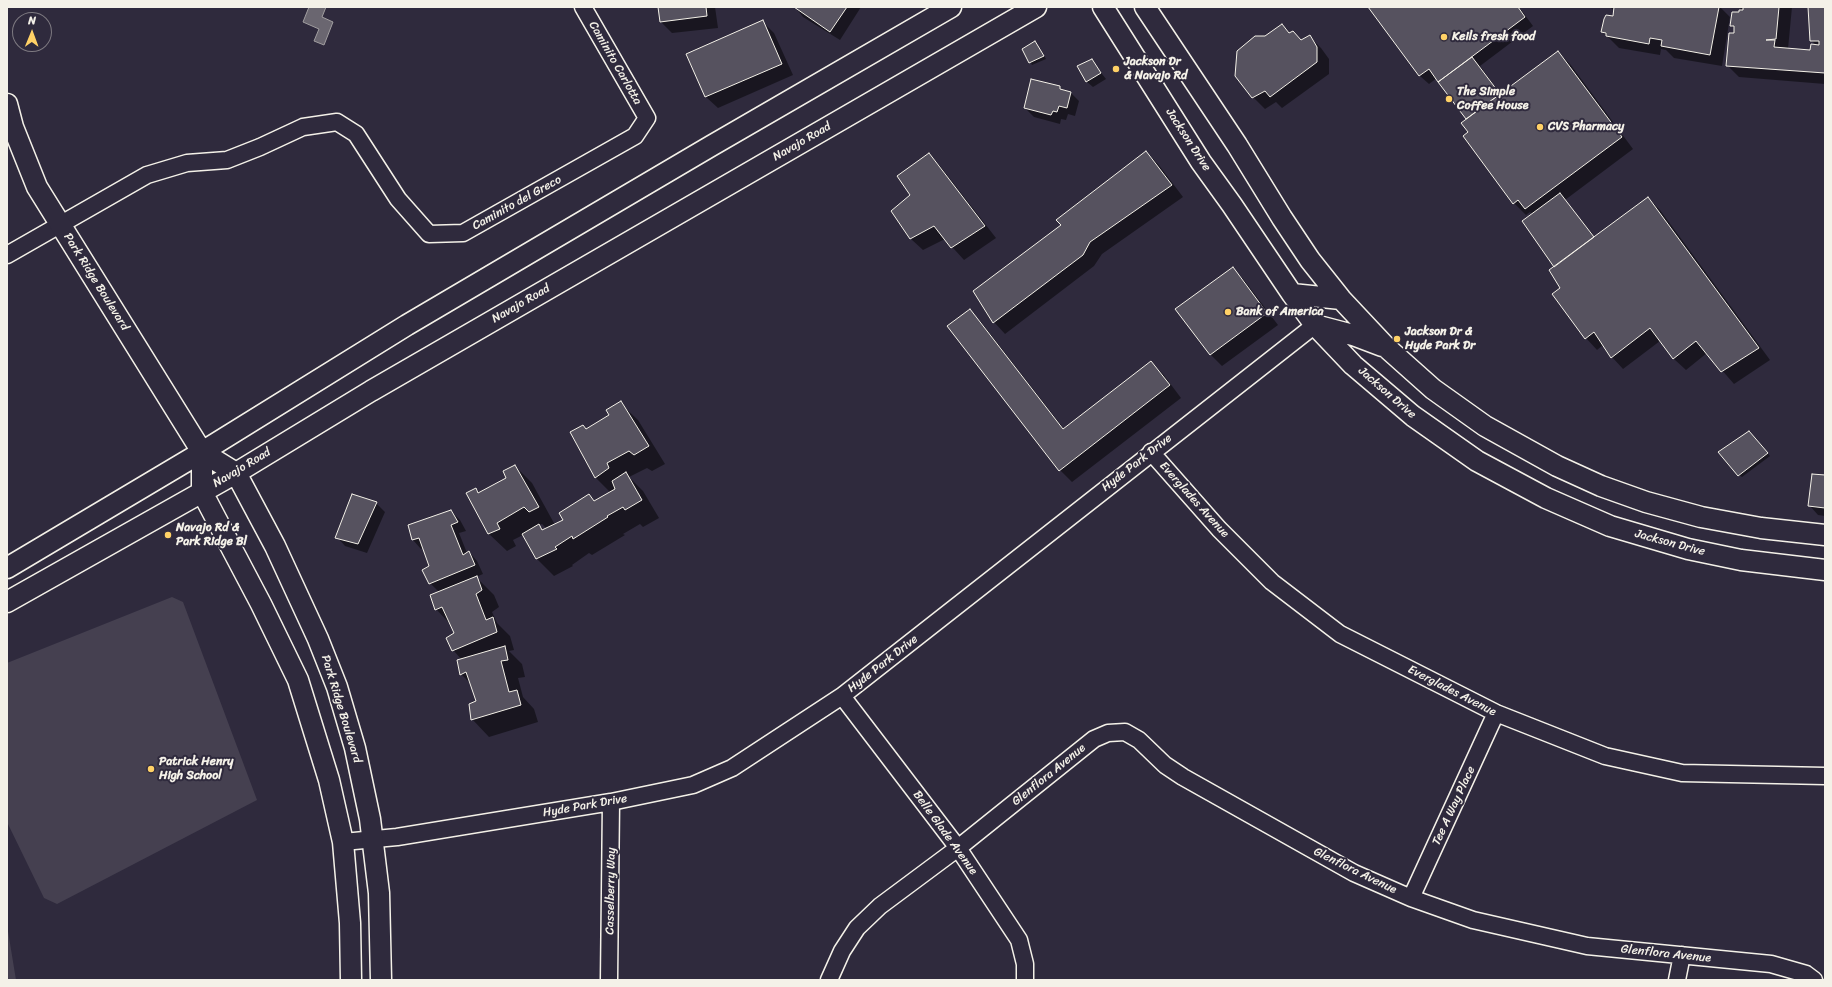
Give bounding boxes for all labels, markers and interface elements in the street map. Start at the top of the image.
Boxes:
text: N [28,11,36,30]
north arrow [12,12,52,52]
street label: Caminito Carlotta [585,19,645,107]
place label: Keils fresh food [1452,30,1535,44]
marker: Keils fresh food [1439,32,1449,42]
place label: Jackson Dr & Navajo Rd [1124,55,1187,83]
marker: Jackson Dr & Navajo Rd [1111,64,1121,74]
place label: The Simple Coffee House [1457,85,1529,113]
marker: The Simple Coffee House [1444,94,1454,104]
street label: Jackson Drive [1162,106,1214,174]
street label: Navajo Road [770,120,834,164]
place label: CVS Pharmacy [1548,120,1624,134]
marker: CVS Pharmacy [1535,122,1545,132]
street label: Caminito del Greco [470,173,564,233]
street label: Park Ridge Boulevard [60,231,132,333]
street label: Navajo Road [489,282,553,326]
place label: Bank of America [1236,305,1324,319]
marker: Bank of America [1223,307,1233,317]
place label: Jackson Dr & Hyde Park Dr [1405,325,1475,353]
marker: Jackson Dr & Hyde Park Dr [1392,334,1402,344]
street label: Jackson Drive [1355,364,1419,422]
street label: Hyde Park Drive [1099,431,1175,495]
street label: Navajo Road [211,445,273,491]
street label: Everglades Avenue [1156,459,1232,541]
place label: Navajo Rd & Park Ridge Bl [176,521,247,549]
street label: Jackson Drive [1633,527,1707,559]
marker: Navajo Rd & Park Ridge Bl [163,530,173,540]
street label: Hyde Park Drive [845,632,921,696]
street label: Park Ridge Boulevard [318,653,364,765]
street label: Everglades Avenue [1405,663,1499,719]
street label: Glenflora Avenue [1009,741,1089,809]
place label: Patrick Henry High School [159,755,233,783]
marker: Patrick Henry High School [146,764,156,774]
street label: Tee A Way Place [1429,764,1479,848]
street label: Belle Glade Avenue [910,788,980,878]
street label: Hyde Park Drive [542,792,628,820]
street label: Glenflora Avenue [1311,845,1399,897]
street label: Casselberry Way [603,847,619,935]
street label: Glenflora Avenue [1620,942,1712,966]

